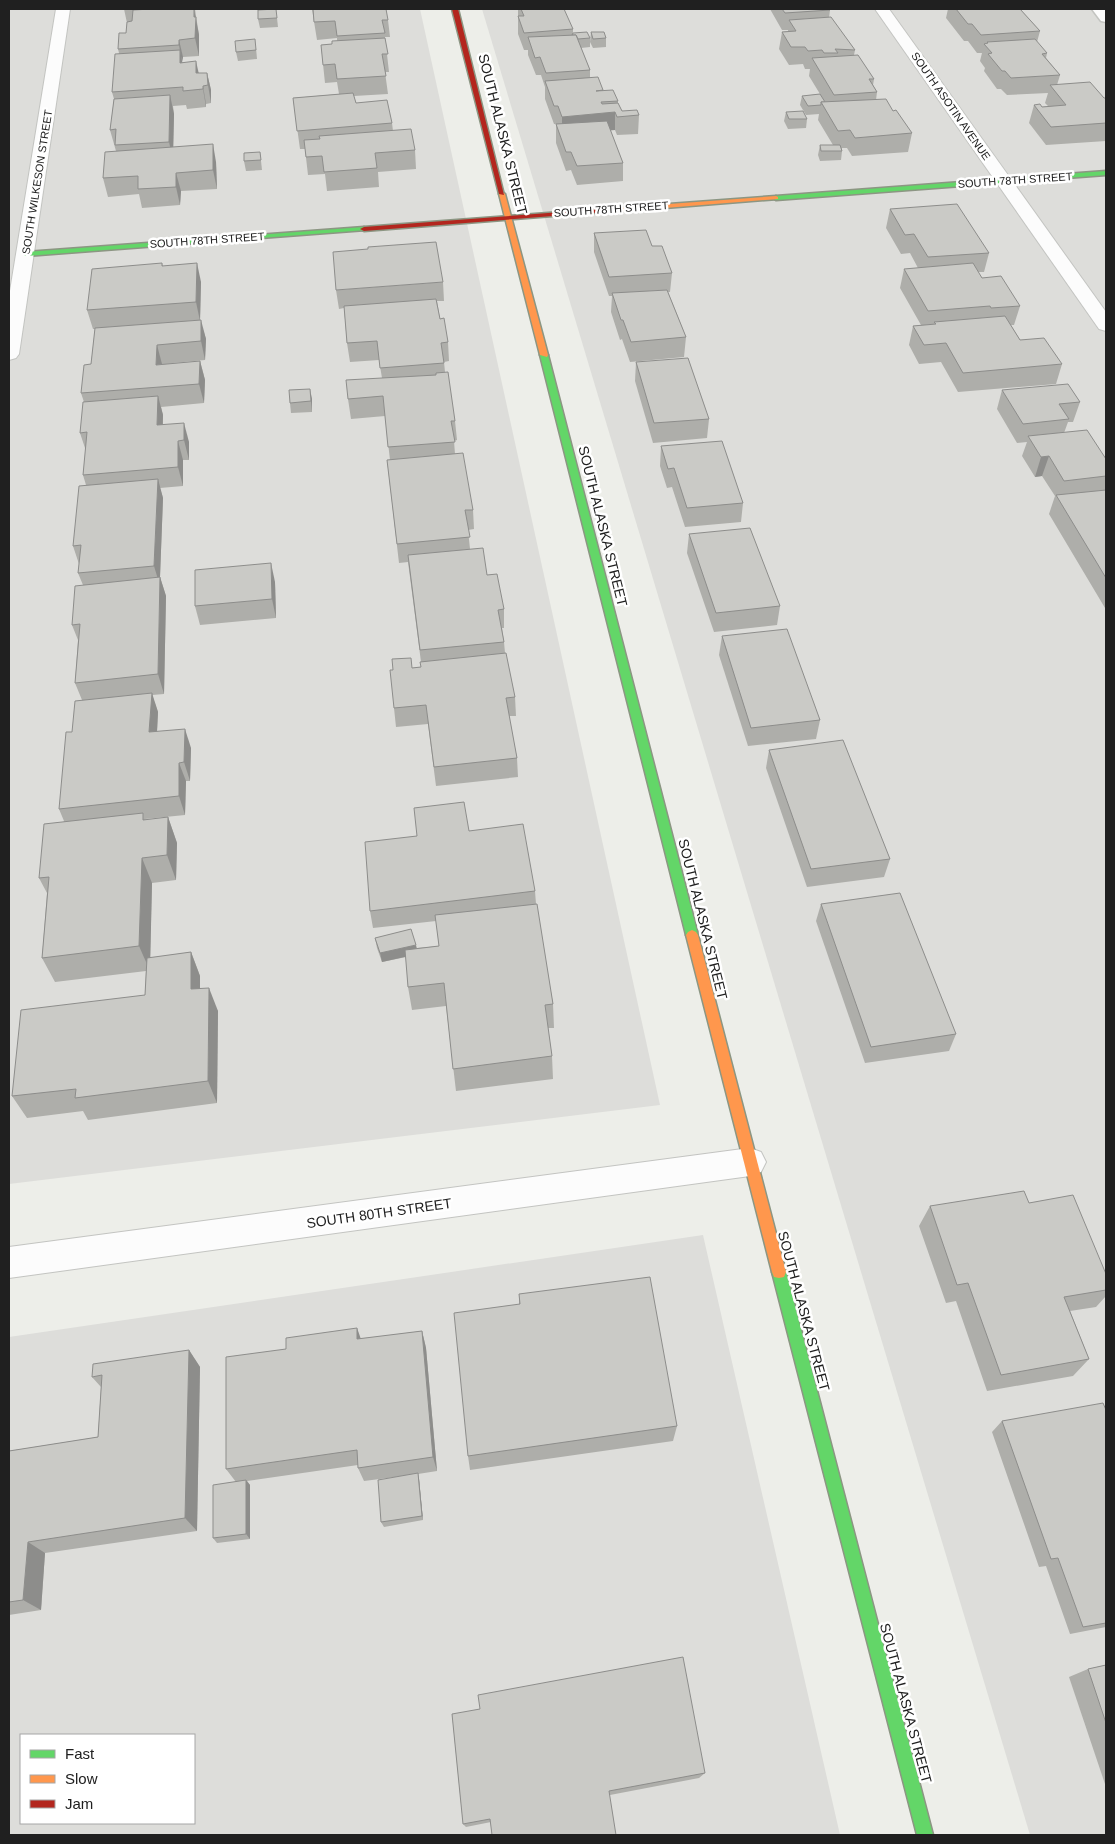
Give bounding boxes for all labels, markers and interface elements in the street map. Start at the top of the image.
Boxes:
street label: SOUTH ASOTIN AVENUE [909,50,993,162]
street label: SOUTH ALASKA STREET [475,52,531,216]
street label: SOUTH WILKESON STREET [20,109,54,255]
street label: SOUTH 78TH STREET [957,170,1073,190]
street label: SOUTH 78TH STREET [553,199,669,219]
street label: SOUTH 78TH STREET [149,230,265,250]
street label: SOUTH ALASKA STREET [575,444,631,608]
street label: SOUTH ALASKA STREET [675,837,731,1001]
street label: SOUTH 80TH STREET [305,1195,453,1231]
street label: SOUTH ALASKA STREET [775,1229,833,1393]
street label: SOUTH ALASKA STREET [877,1621,935,1785]
legend [20,1734,195,1824]
text: Fast [65,1745,95,1762]
text: Slow [65,1770,98,1787]
text: Jam [65,1795,93,1812]

